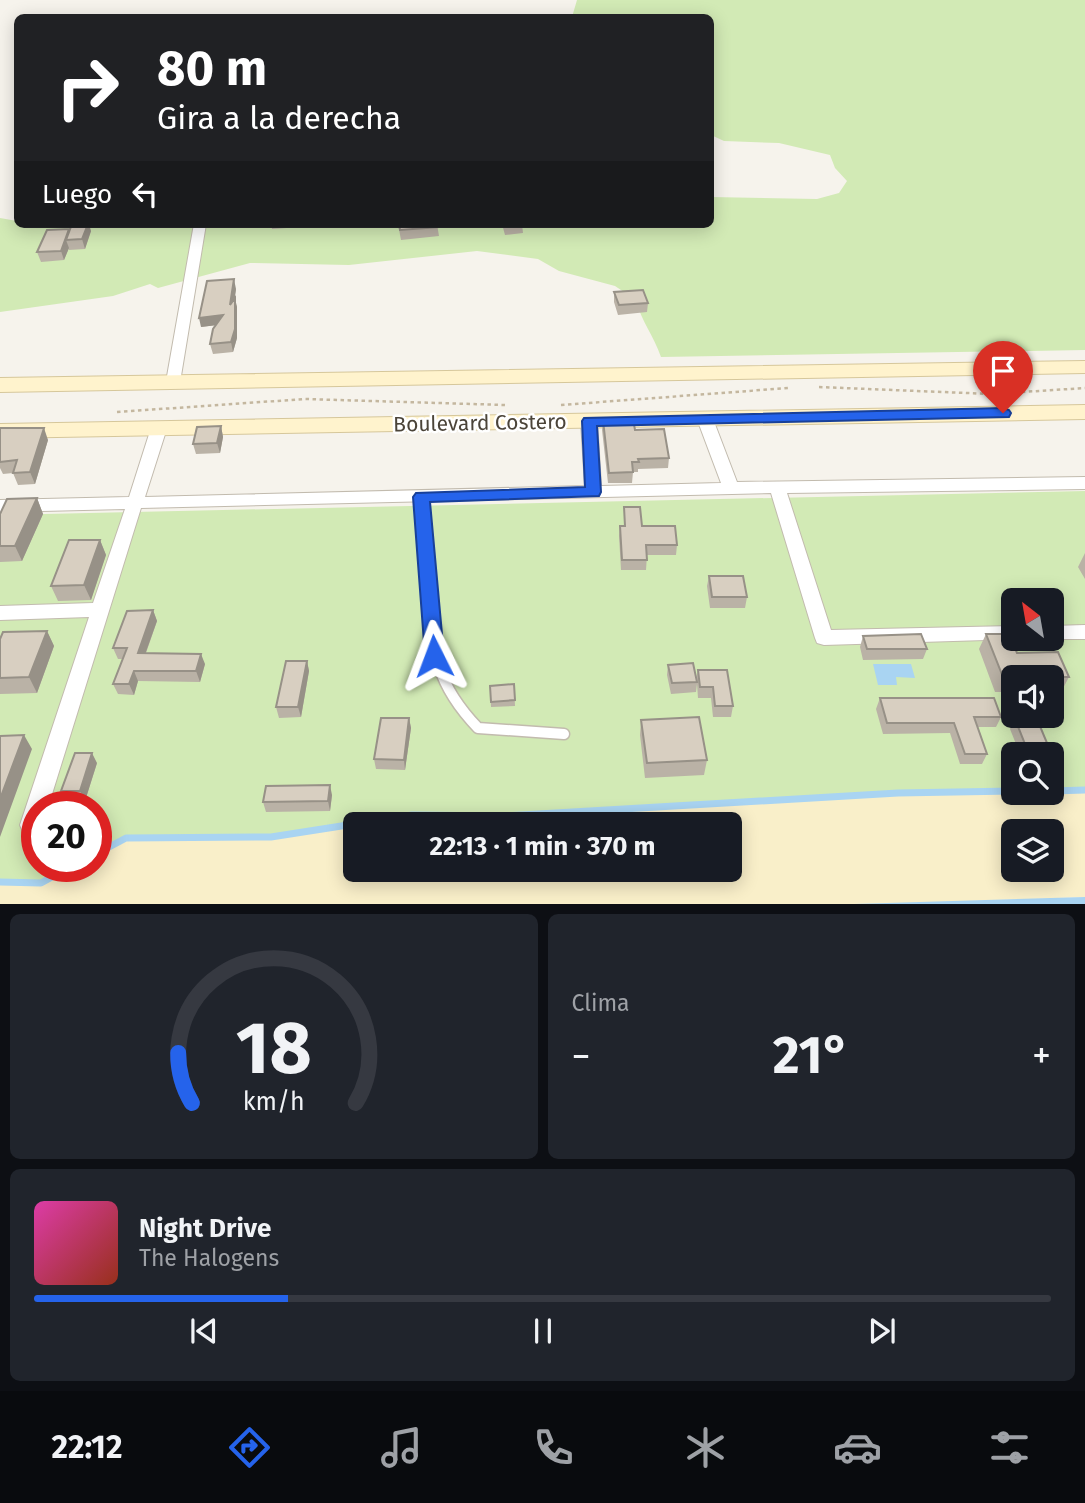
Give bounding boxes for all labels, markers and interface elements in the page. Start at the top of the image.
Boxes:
text: 80 m [157,39,267,98]
icon: right [42,42,133,133]
text: Gira a la derecha [157,99,401,137]
icon: left [126,175,164,213]
text: Luego [42,179,112,210]
pin [973,341,1033,413]
icon: arrive [984,352,1022,390]
street label: Boulevard Costero [393,408,567,438]
north arrow [1001,588,1064,651]
map controls [1001,588,1064,882]
position arrow [397,619,471,693]
button: sound [1001,665,1064,728]
button: search [1001,742,1064,805]
speed limit sign: 20 [21,791,112,882]
button: layers [1001,819,1064,882]
text: 22:13 · 1 min · 370 m [429,831,656,862]
text: Clima [572,989,630,1017]
text: 18 [236,1005,312,1092]
text: 21° [773,1024,850,1087]
text: − [572,1033,591,1079]
text: + [1032,1033,1051,1079]
text: km/h [243,1086,305,1116]
text: Night Drive [139,1213,271,1244]
text: The Halogens [139,1244,279,1272]
icon: previous [185,1312,223,1350]
icon: pause [524,1312,562,1350]
icon: next [863,1312,901,1350]
icon: directions [225,1423,274,1472]
icon: music [377,1423,426,1472]
icon: phone [529,1423,578,1472]
icon: climate [681,1423,730,1472]
icon: car [833,1423,882,1472]
icon: filters [985,1423,1034,1472]
text: 22:12 [51,1428,123,1466]

